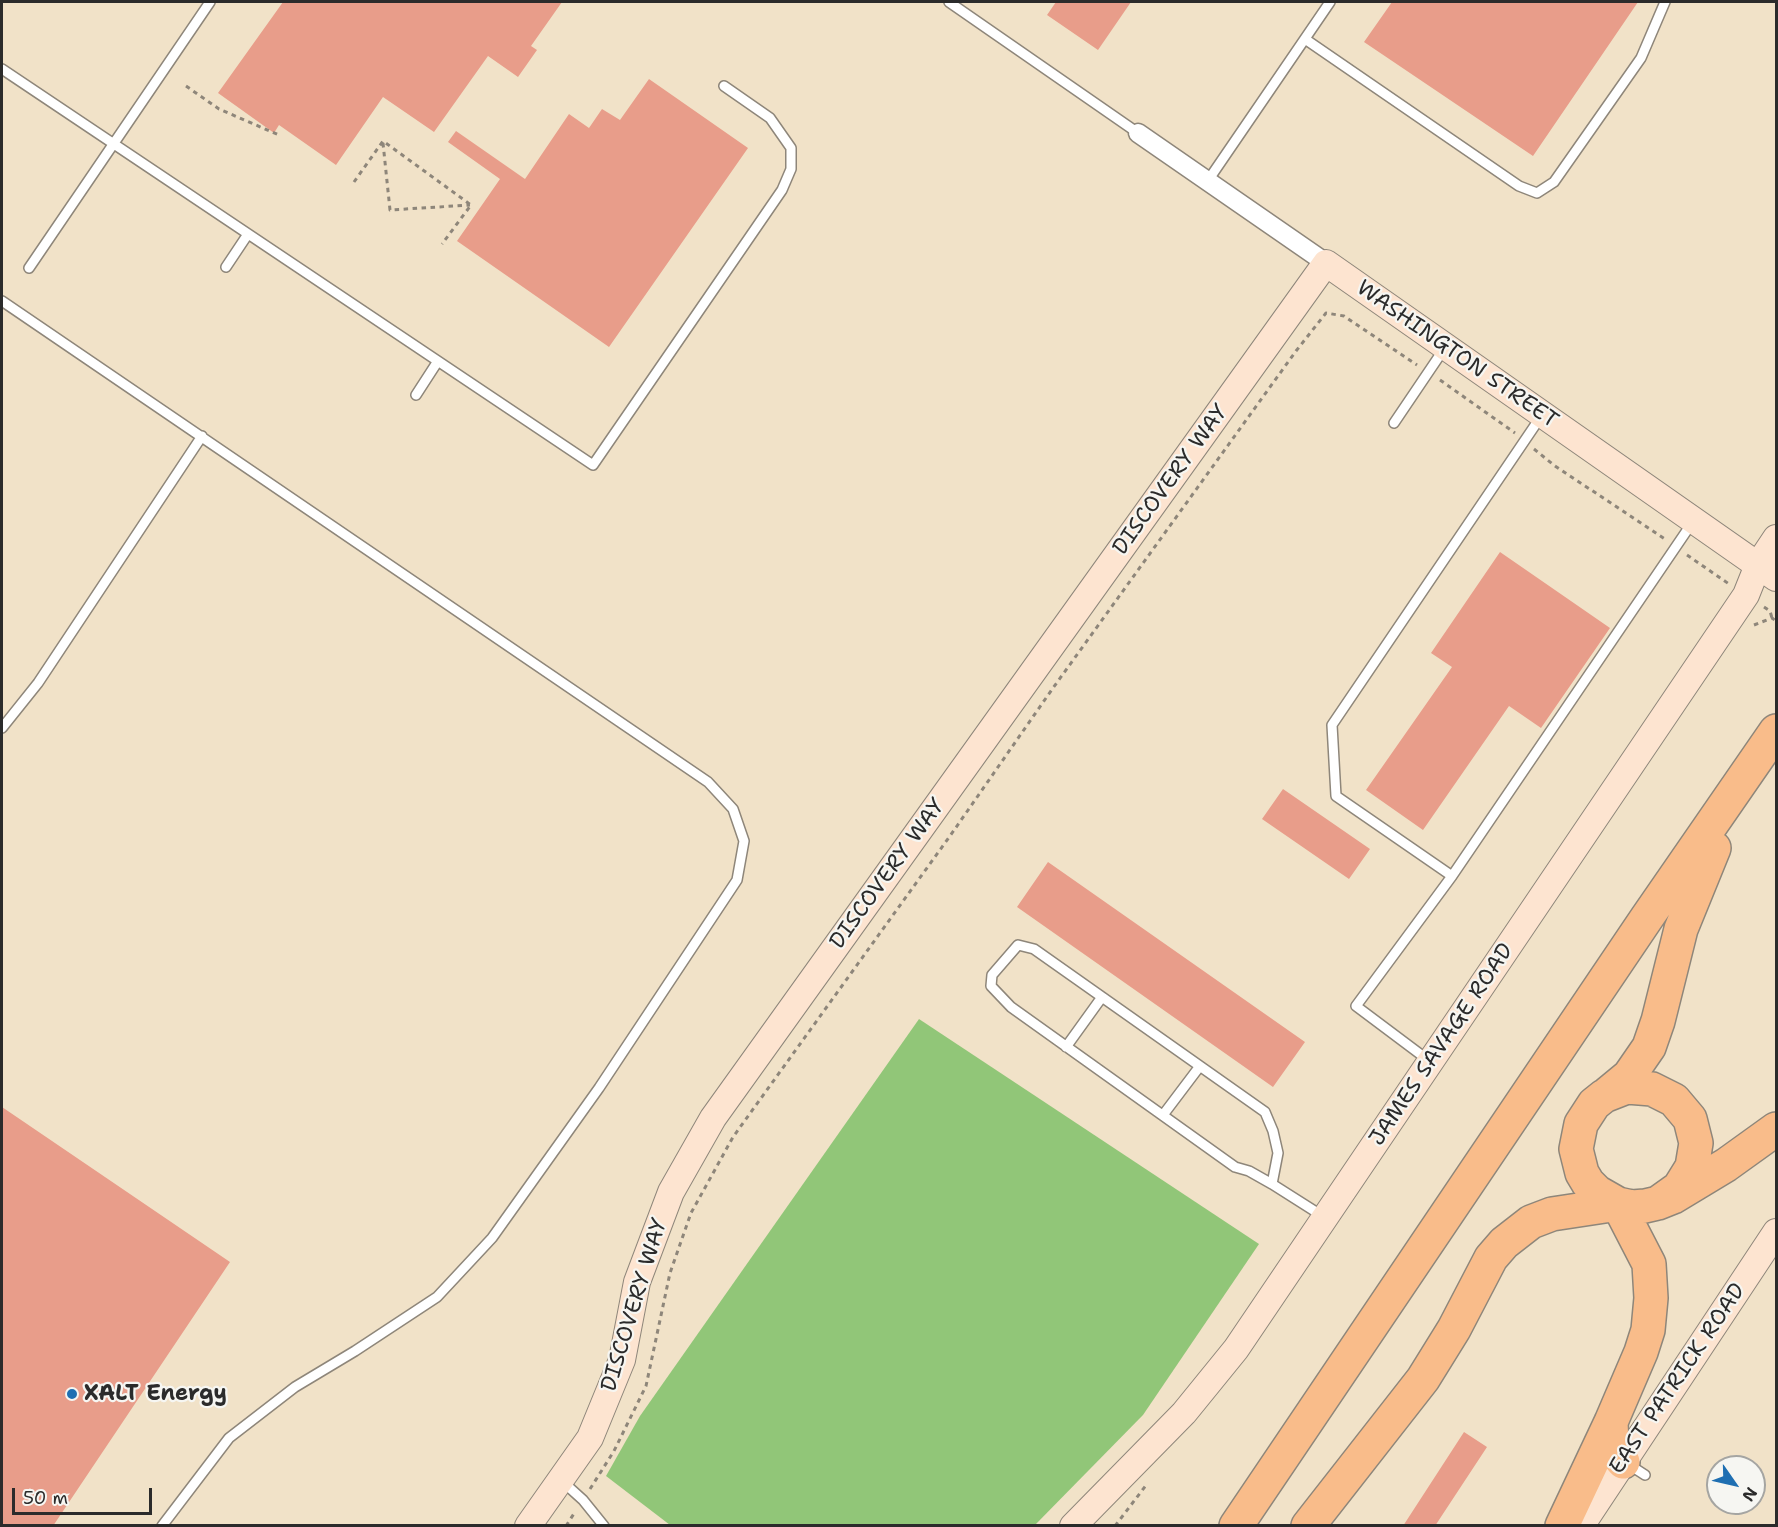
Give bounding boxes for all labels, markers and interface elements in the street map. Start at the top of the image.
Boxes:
street label: WASHINGTON STREET [1351,275,1563,435]
street label: DISCOVERY WAY [1108,400,1234,560]
street label: DISCOVERY WAY [825,794,951,954]
street label: JAMES SAVAGE ROAD [1364,939,1520,1151]
street label: DISCOVERY WAY [596,1215,674,1395]
street label: EAST PATRICK ROAD [1604,1279,1752,1479]
place label: XALT Energy [84,1381,227,1407]
marker: XALT Energy [65,1387,79,1401]
north arrow [1706,1455,1766,1515]
scale bar [15,1476,154,1514]
text: N [1737,1483,1762,1505]
text: 50 m [23,1486,68,1510]

